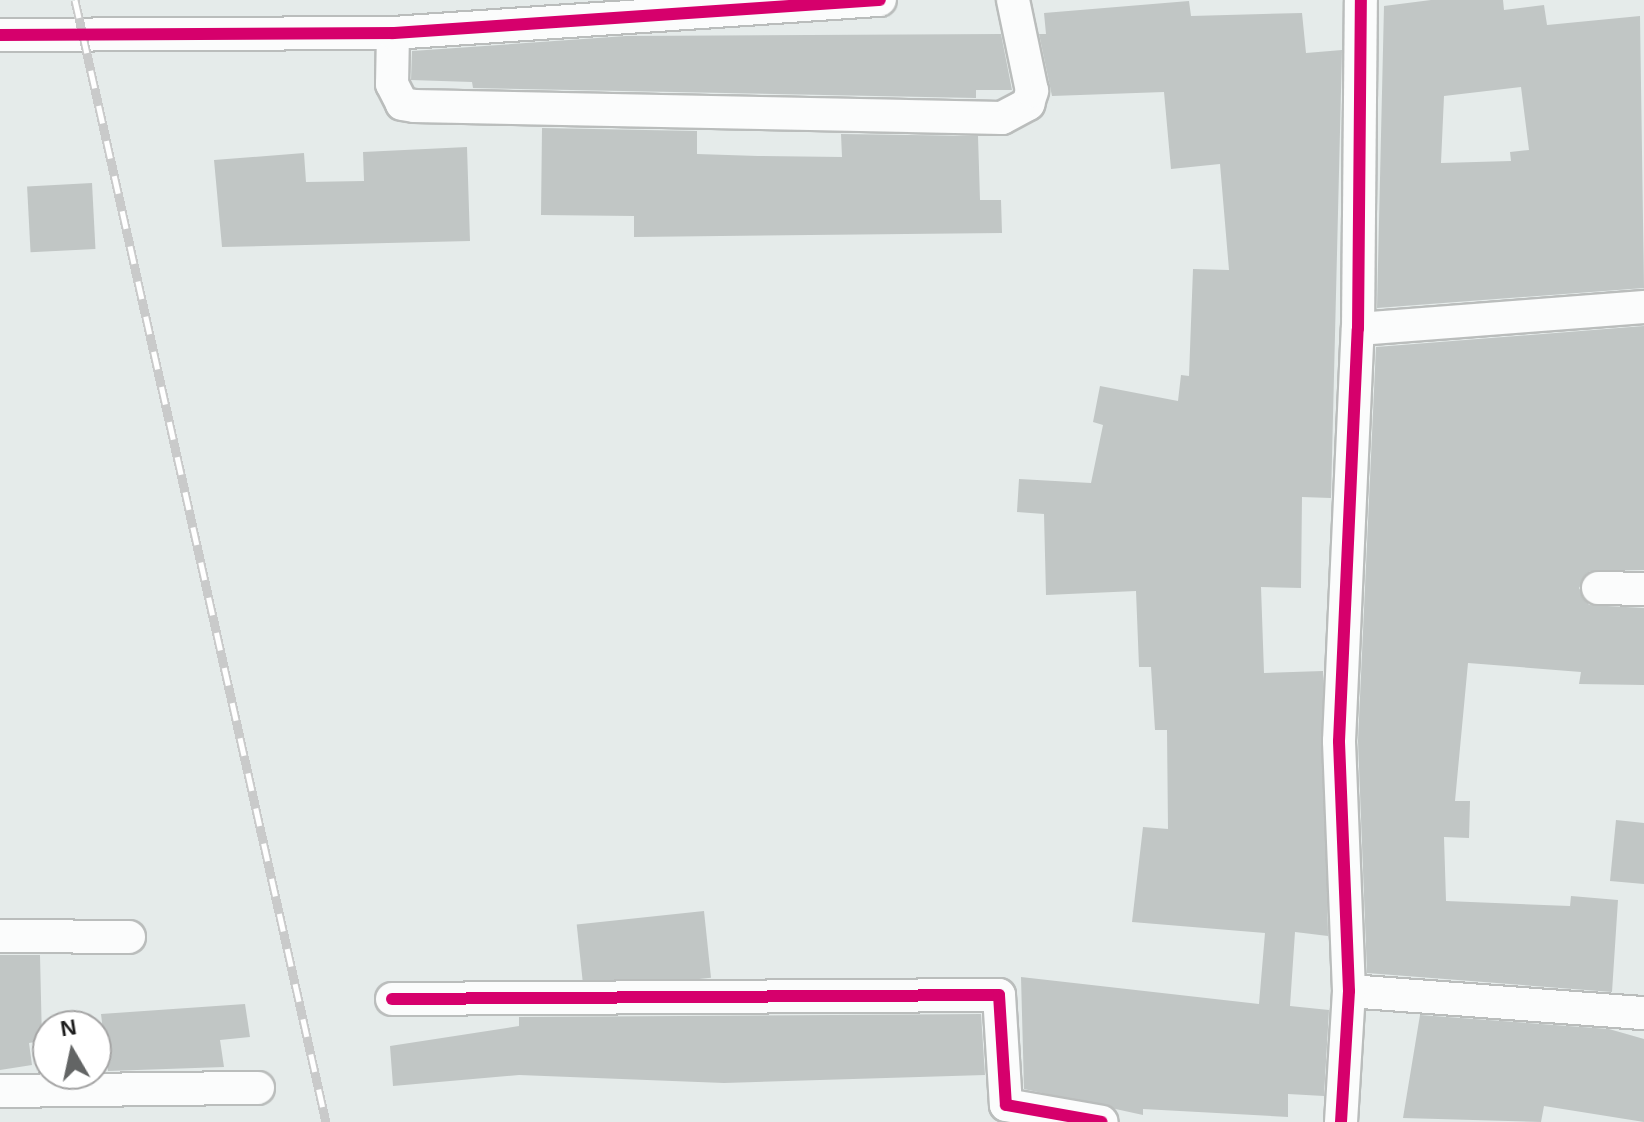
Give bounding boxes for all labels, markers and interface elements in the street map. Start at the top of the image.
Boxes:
north arrow [32,1010,112,1090]
text: N [59,1014,78,1041]

